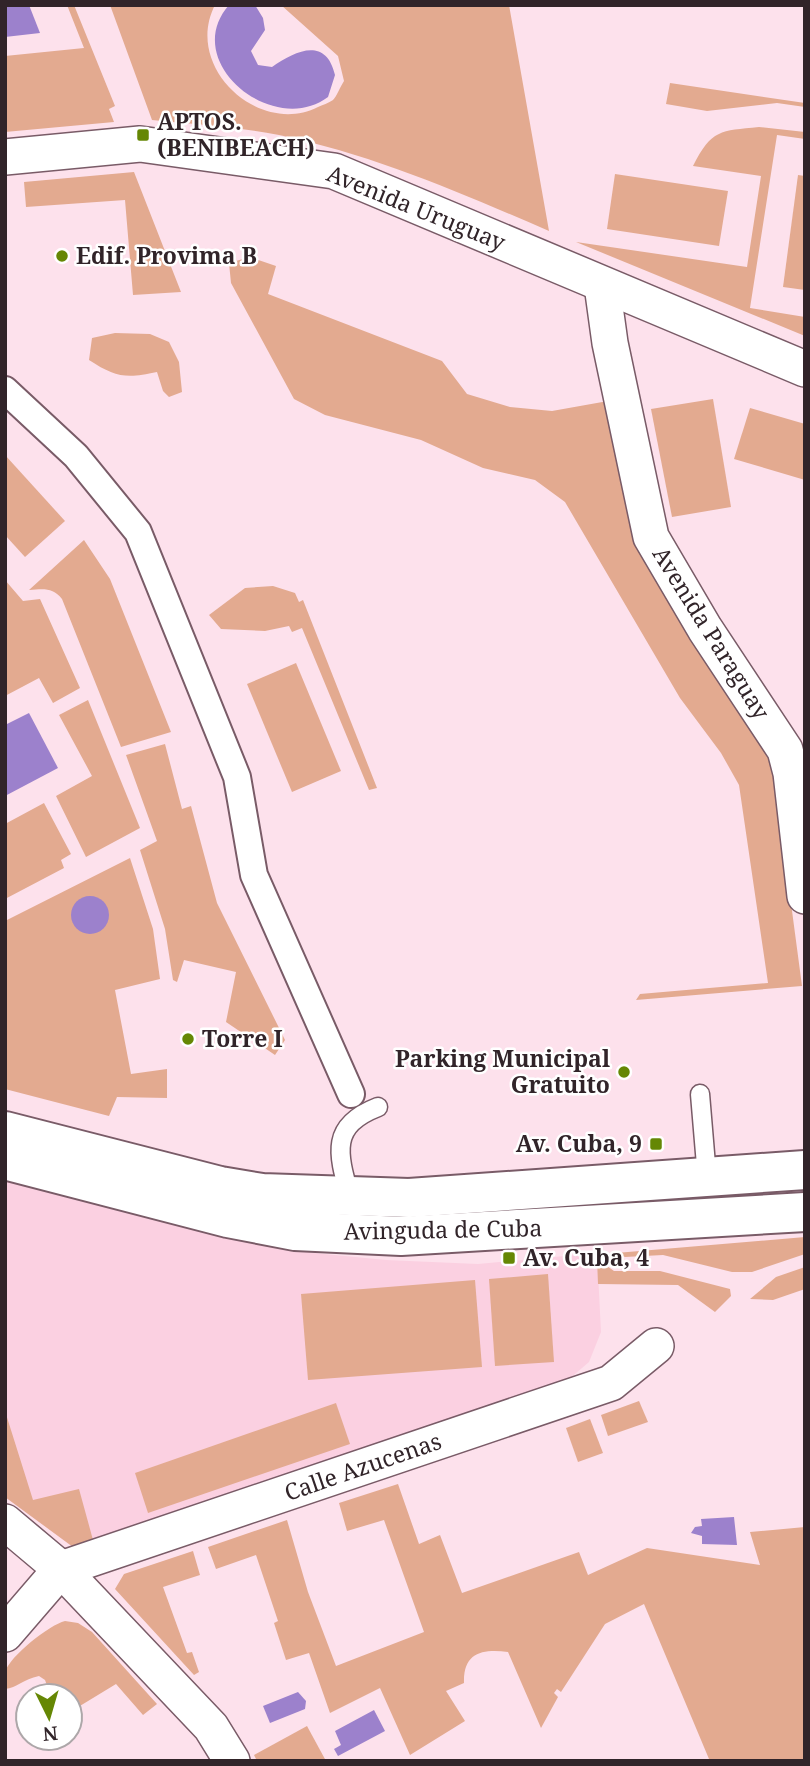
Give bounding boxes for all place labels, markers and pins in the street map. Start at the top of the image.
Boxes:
place label: APTOS. (BENIBEACH) [157,105,315,163]
marker: APTOS. (BENIBEACH) [135,127,151,143]
place label: Edif. Provima B [76,239,257,271]
marker: Edif. Provima B [54,248,70,264]
place label: Torre I [202,1022,283,1054]
marker: Torre I [180,1031,196,1047]
place label: Parking Municipal Gratuito [395,1042,610,1100]
marker: Parking Municipal Gratuito [616,1064,632,1080]
place label: Av. Cuba, 9 [516,1127,642,1159]
marker: Av. Cuba, 9 [648,1136,664,1152]
place label: Av. Cuba, 4 [523,1241,649,1273]
marker: Av. Cuba, 4 [501,1250,517,1266]

